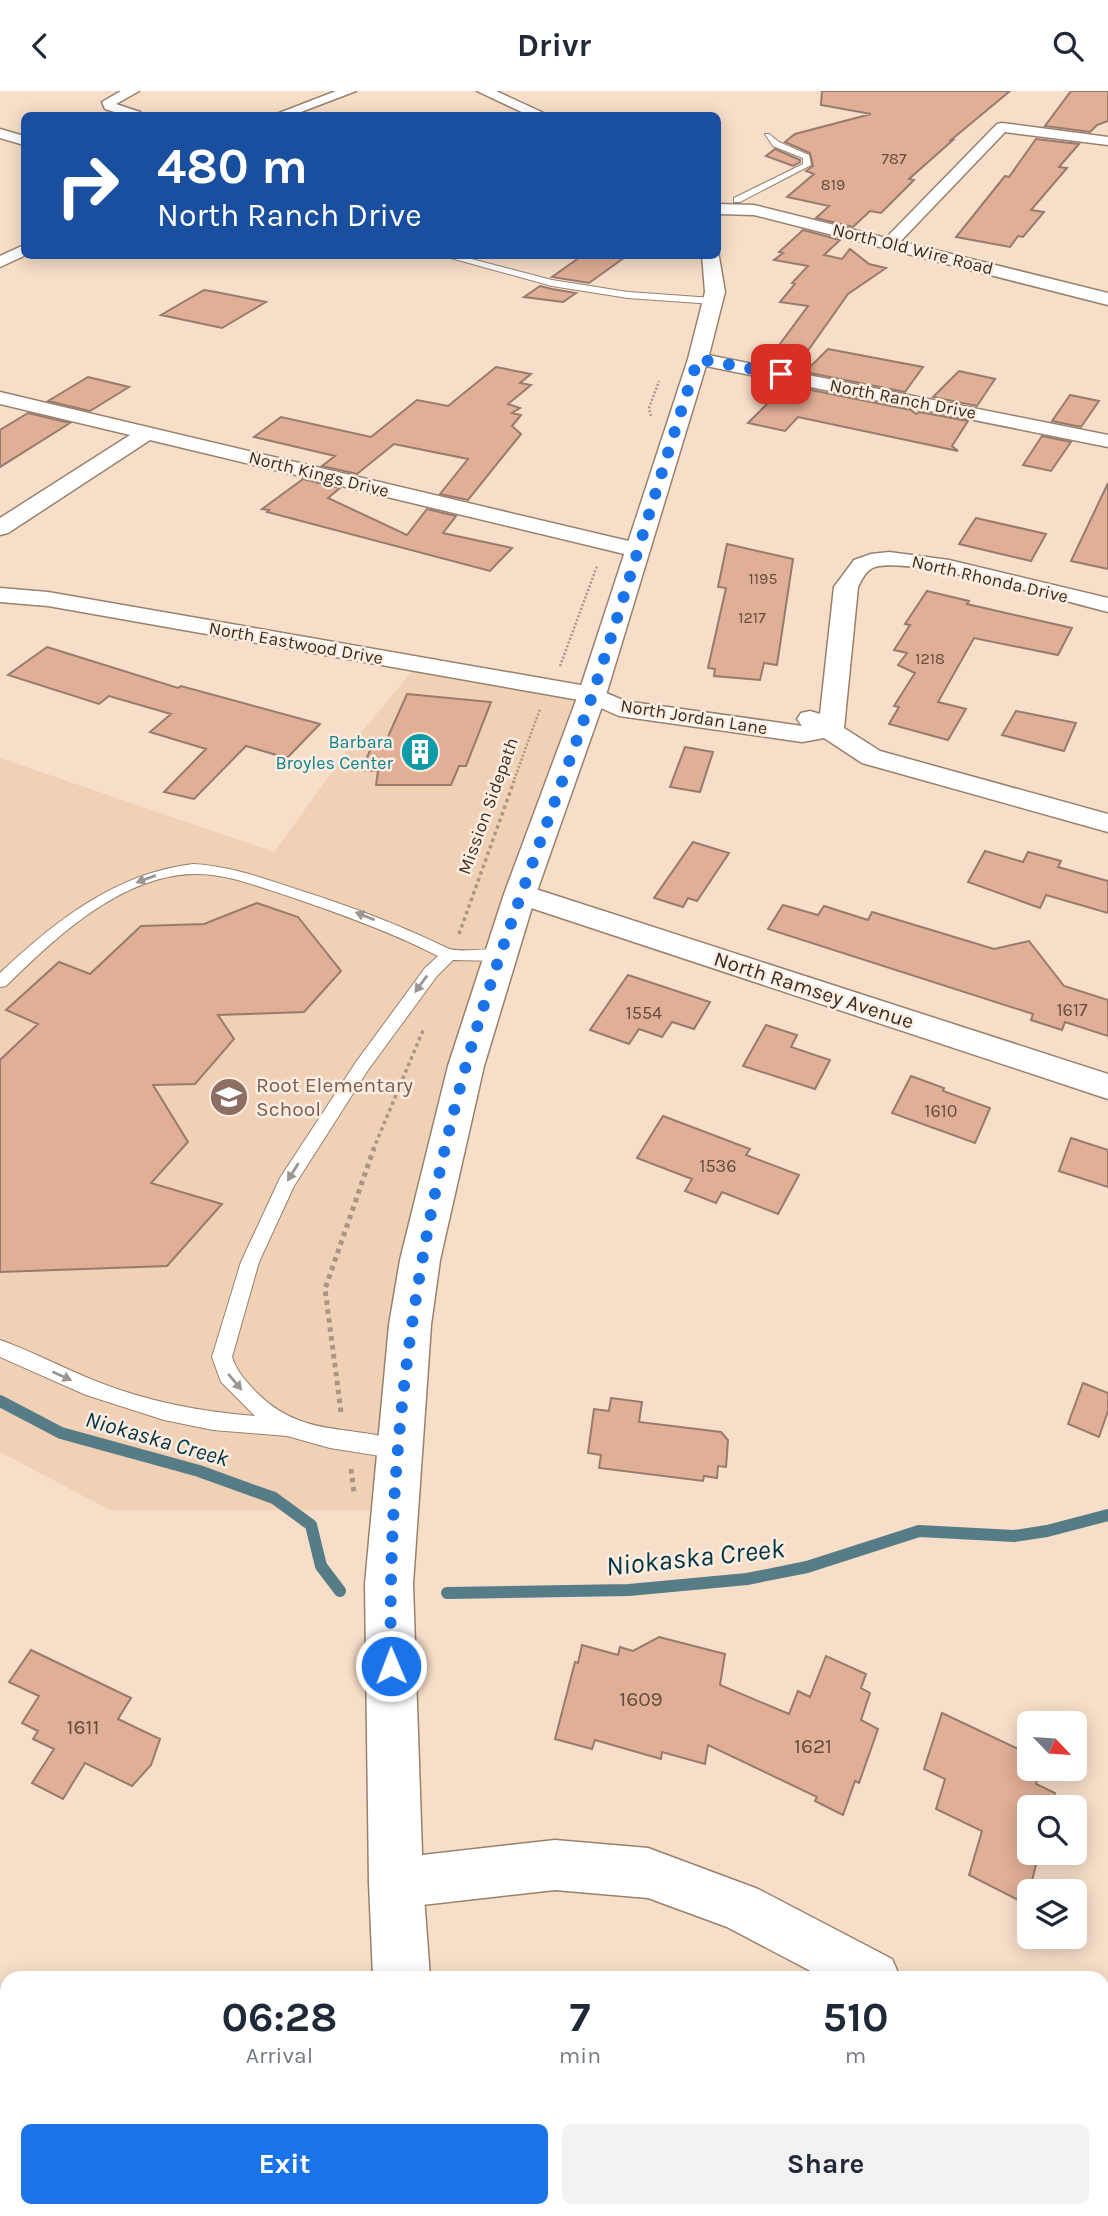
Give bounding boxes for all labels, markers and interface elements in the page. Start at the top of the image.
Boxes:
icon: back [21,27,59,65]
text: Drivr [517,27,591,64]
icon: search [1049,27,1087,65]
text: 480 m [157,138,308,195]
icon: right [42,140,133,231]
house number: 787 [882,149,907,168]
house number: 819 [821,175,845,194]
text: North Ranch Drive [157,197,422,234]
street label: North Old Wire Road [830,218,996,280]
pin [751,344,811,404]
icon: arrive [762,355,800,393]
street label: North Ranch Drive [828,374,978,424]
street label: North Kings Drive [247,446,391,502]
street label: North Rhonda Drive [910,550,1070,608]
house number: 1195 [749,569,777,588]
house number: 1217 [738,608,766,627]
street label: North Eastwood Drive [207,617,385,669]
house number: 1218 [915,649,945,668]
street label: North Jordan Lane [619,695,769,739]
place label: Barbara Broyles Center [275,731,393,774]
building icon: Barbara Broyles Center [399,731,441,773]
street label: Mission Sidepath [453,735,523,877]
one-way arrow [135,874,156,885]
one-way arrow [354,910,375,921]
street label: North Ramsey Avenue [711,946,917,1034]
one-way arrow [414,975,428,994]
house number: 1617 [1057,999,1088,1021]
house number: 1554 [626,1002,662,1024]
place label: Root Elementary School [256,1073,413,1121]
school or university icon: Root Elementary School [208,1076,250,1118]
house number: 1610 [925,1100,957,1122]
house number: 1536 [699,1155,737,1177]
one-way arrow [287,1163,300,1182]
one-way arrow [52,1370,72,1381]
one-way arrow [227,1373,243,1391]
water label: Niokaska Creek [82,1406,232,1472]
water label: Niokaska Creek [604,1531,787,1583]
position arrow [354,1629,428,1703]
house number: 1609 [619,1687,663,1711]
north arrow [1017,1711,1087,1781]
map controls [1017,1711,1087,1949]
house number: 1611 [67,1715,99,1739]
house number: 1621 [794,1734,832,1758]
button: search [1017,1795,1087,1865]
button: layers [1017,1879,1087,1949]
text: 06:28 [221,1992,337,2042]
text: 7 [570,1992,590,2042]
text: 510 [823,1992,889,2042]
text: Arrival [246,2042,313,2069]
text: min [559,2042,601,2069]
text: m [845,2042,866,2069]
button: Exit [21,2124,548,2204]
button: Share [562,2124,1089,2204]

